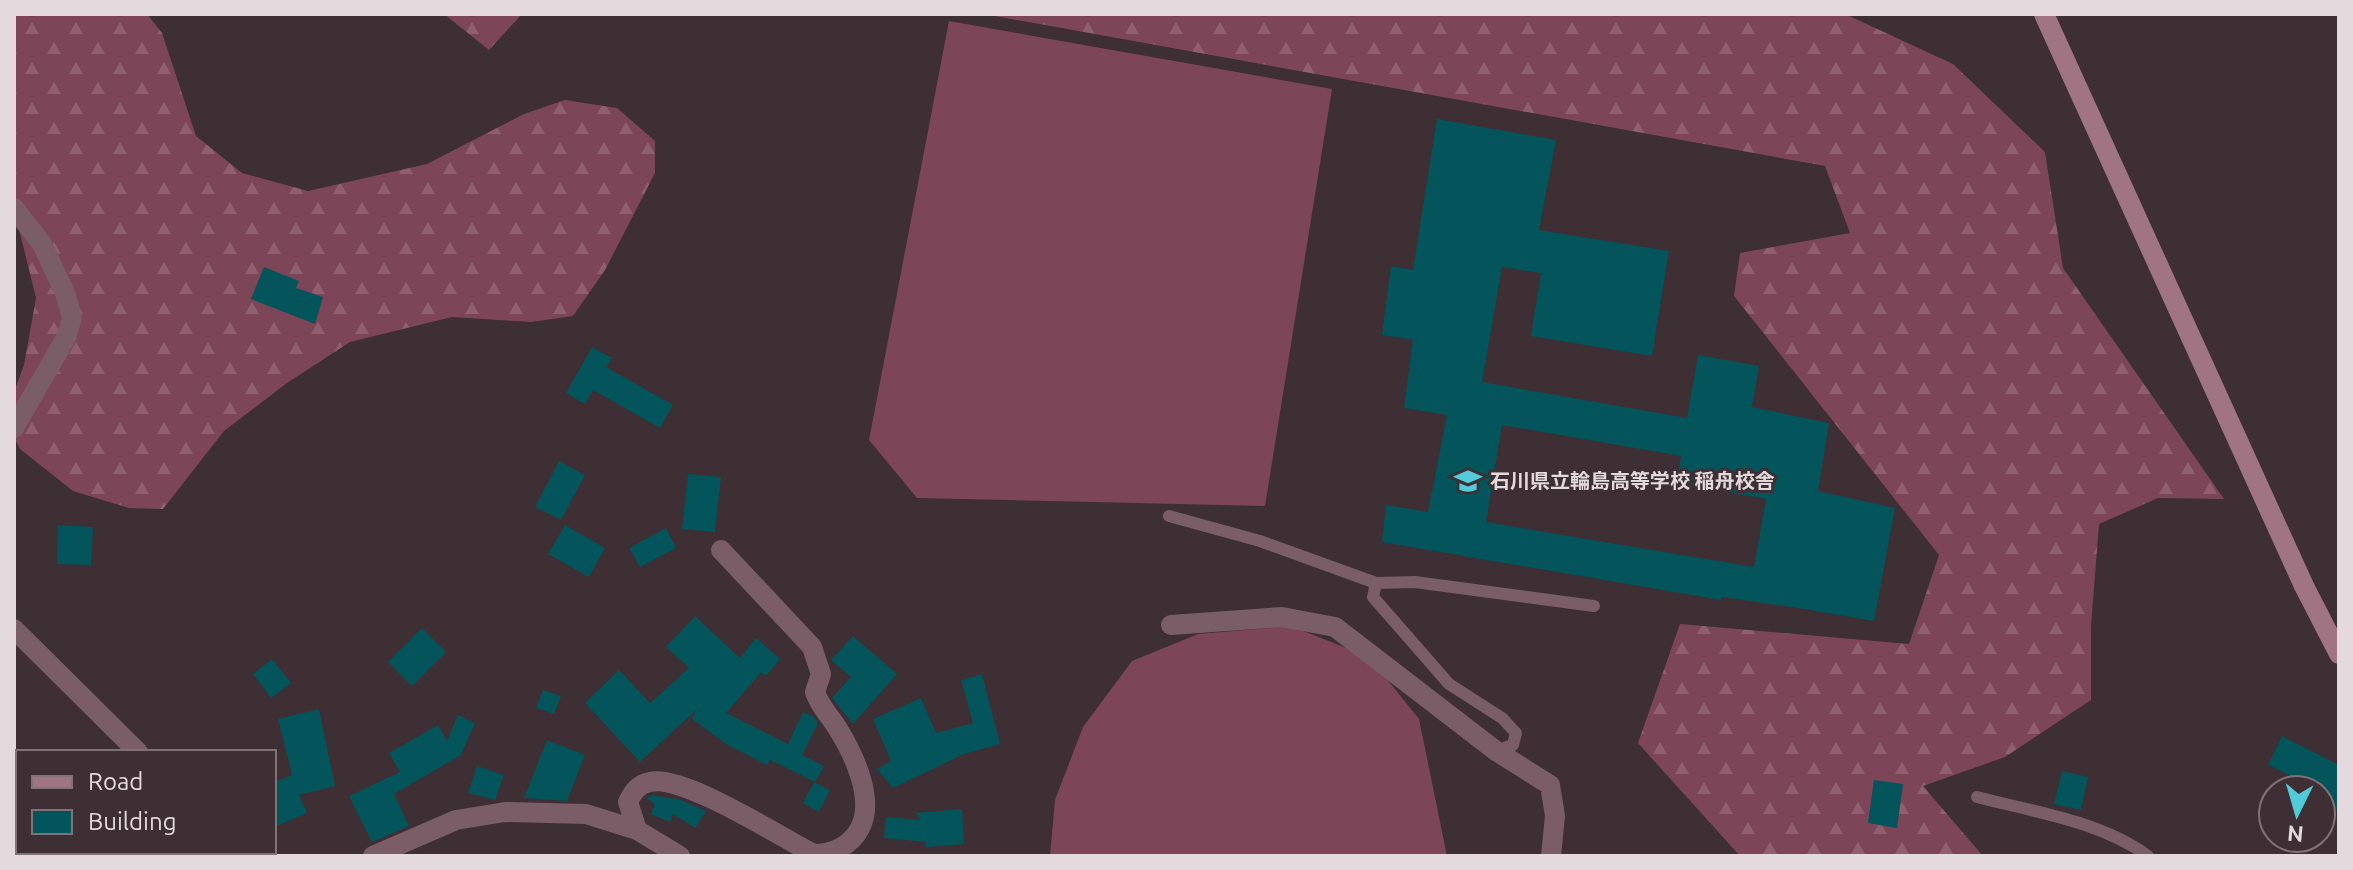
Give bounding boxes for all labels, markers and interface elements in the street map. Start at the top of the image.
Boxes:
school or university icon: 石川県立輪島高等学校 稲舟校舎 [1453,466,1483,496]
place label: 石川県立輪島高等学校 稲舟校舎 [1490,469,1775,492]
legend [16,750,276,854]
text: Road [88,768,143,795]
north arrow [2257,774,2337,854]
text: Building [88,808,176,835]
text: N [2286,821,2304,848]

